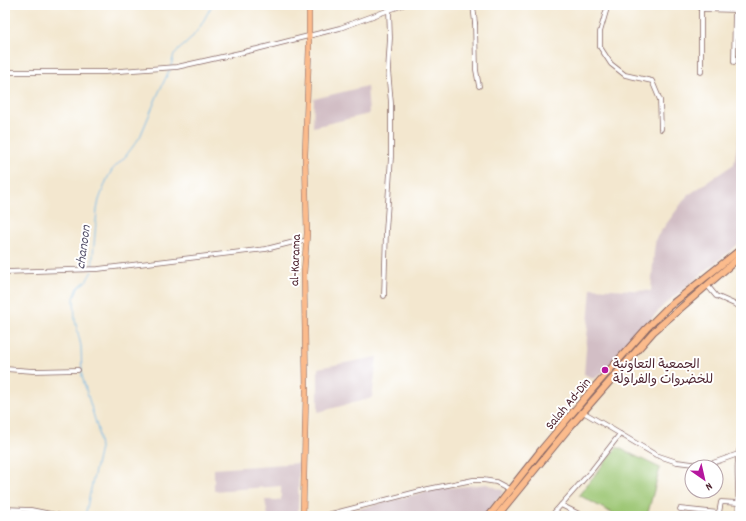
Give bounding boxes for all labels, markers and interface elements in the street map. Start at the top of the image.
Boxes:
water label: chanoon [71,224,97,270]
street label: al-Karama [286,233,307,286]
place label: الجمعية التعاونية للخضروات والفراولة [613,356,713,390]
marker: الجمعية التعاونية للخضروات والفراولة [600,365,610,375]
street label: Salah Ad-Din [541,374,596,435]
north arrow [684,459,724,499]
text: N [701,477,715,494]

